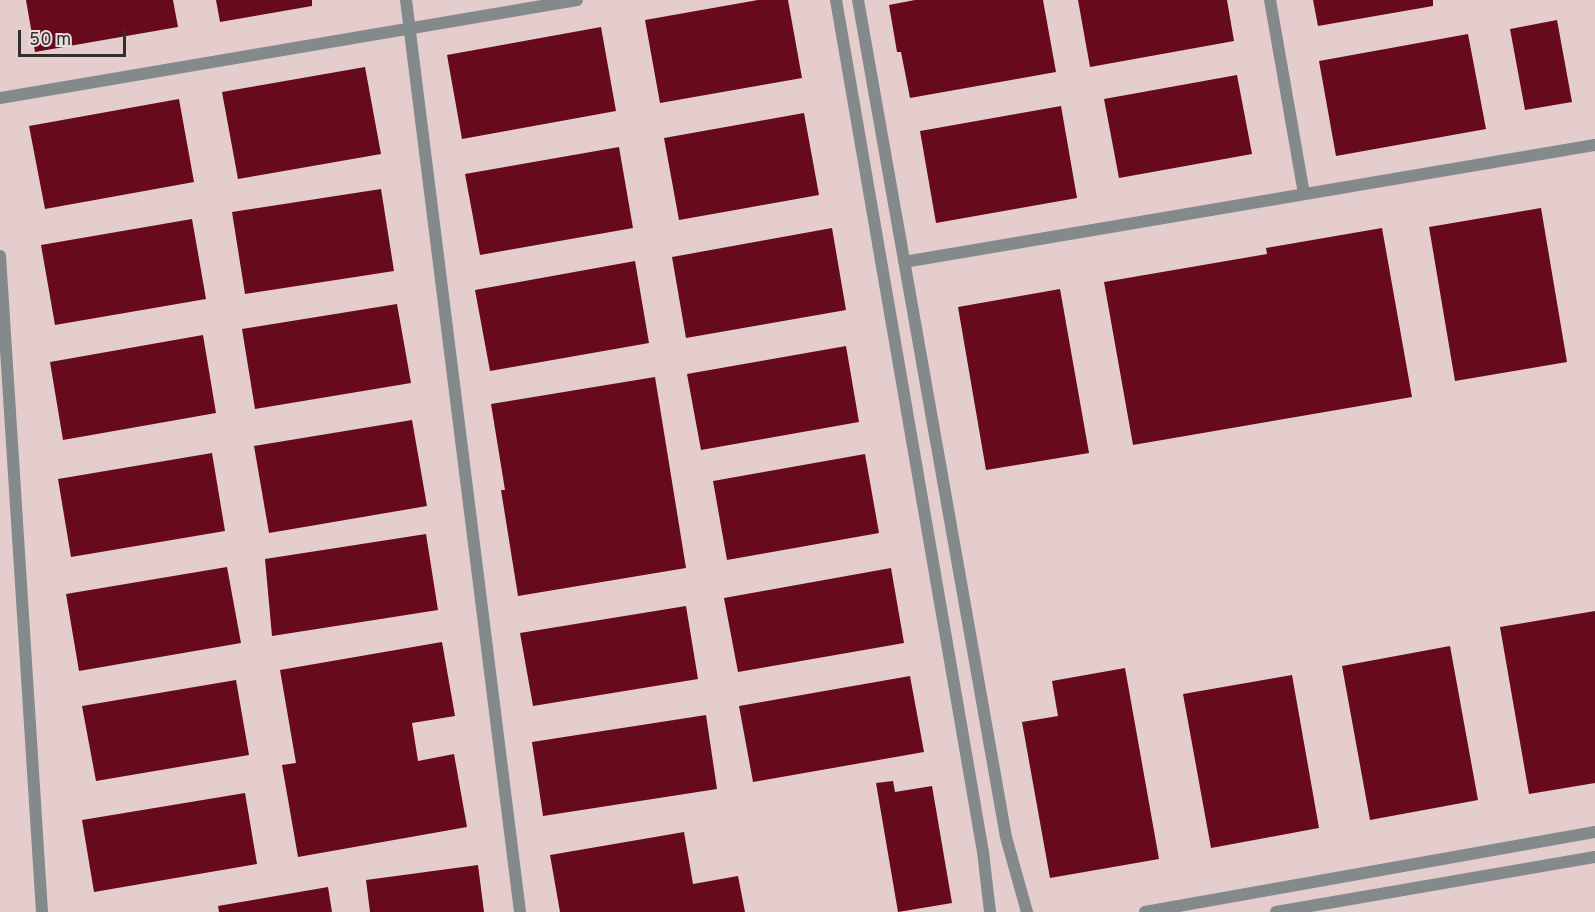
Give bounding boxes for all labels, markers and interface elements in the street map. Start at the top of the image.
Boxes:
scale bar [21,18,129,56]
text: 50 m [29,29,71,52]

